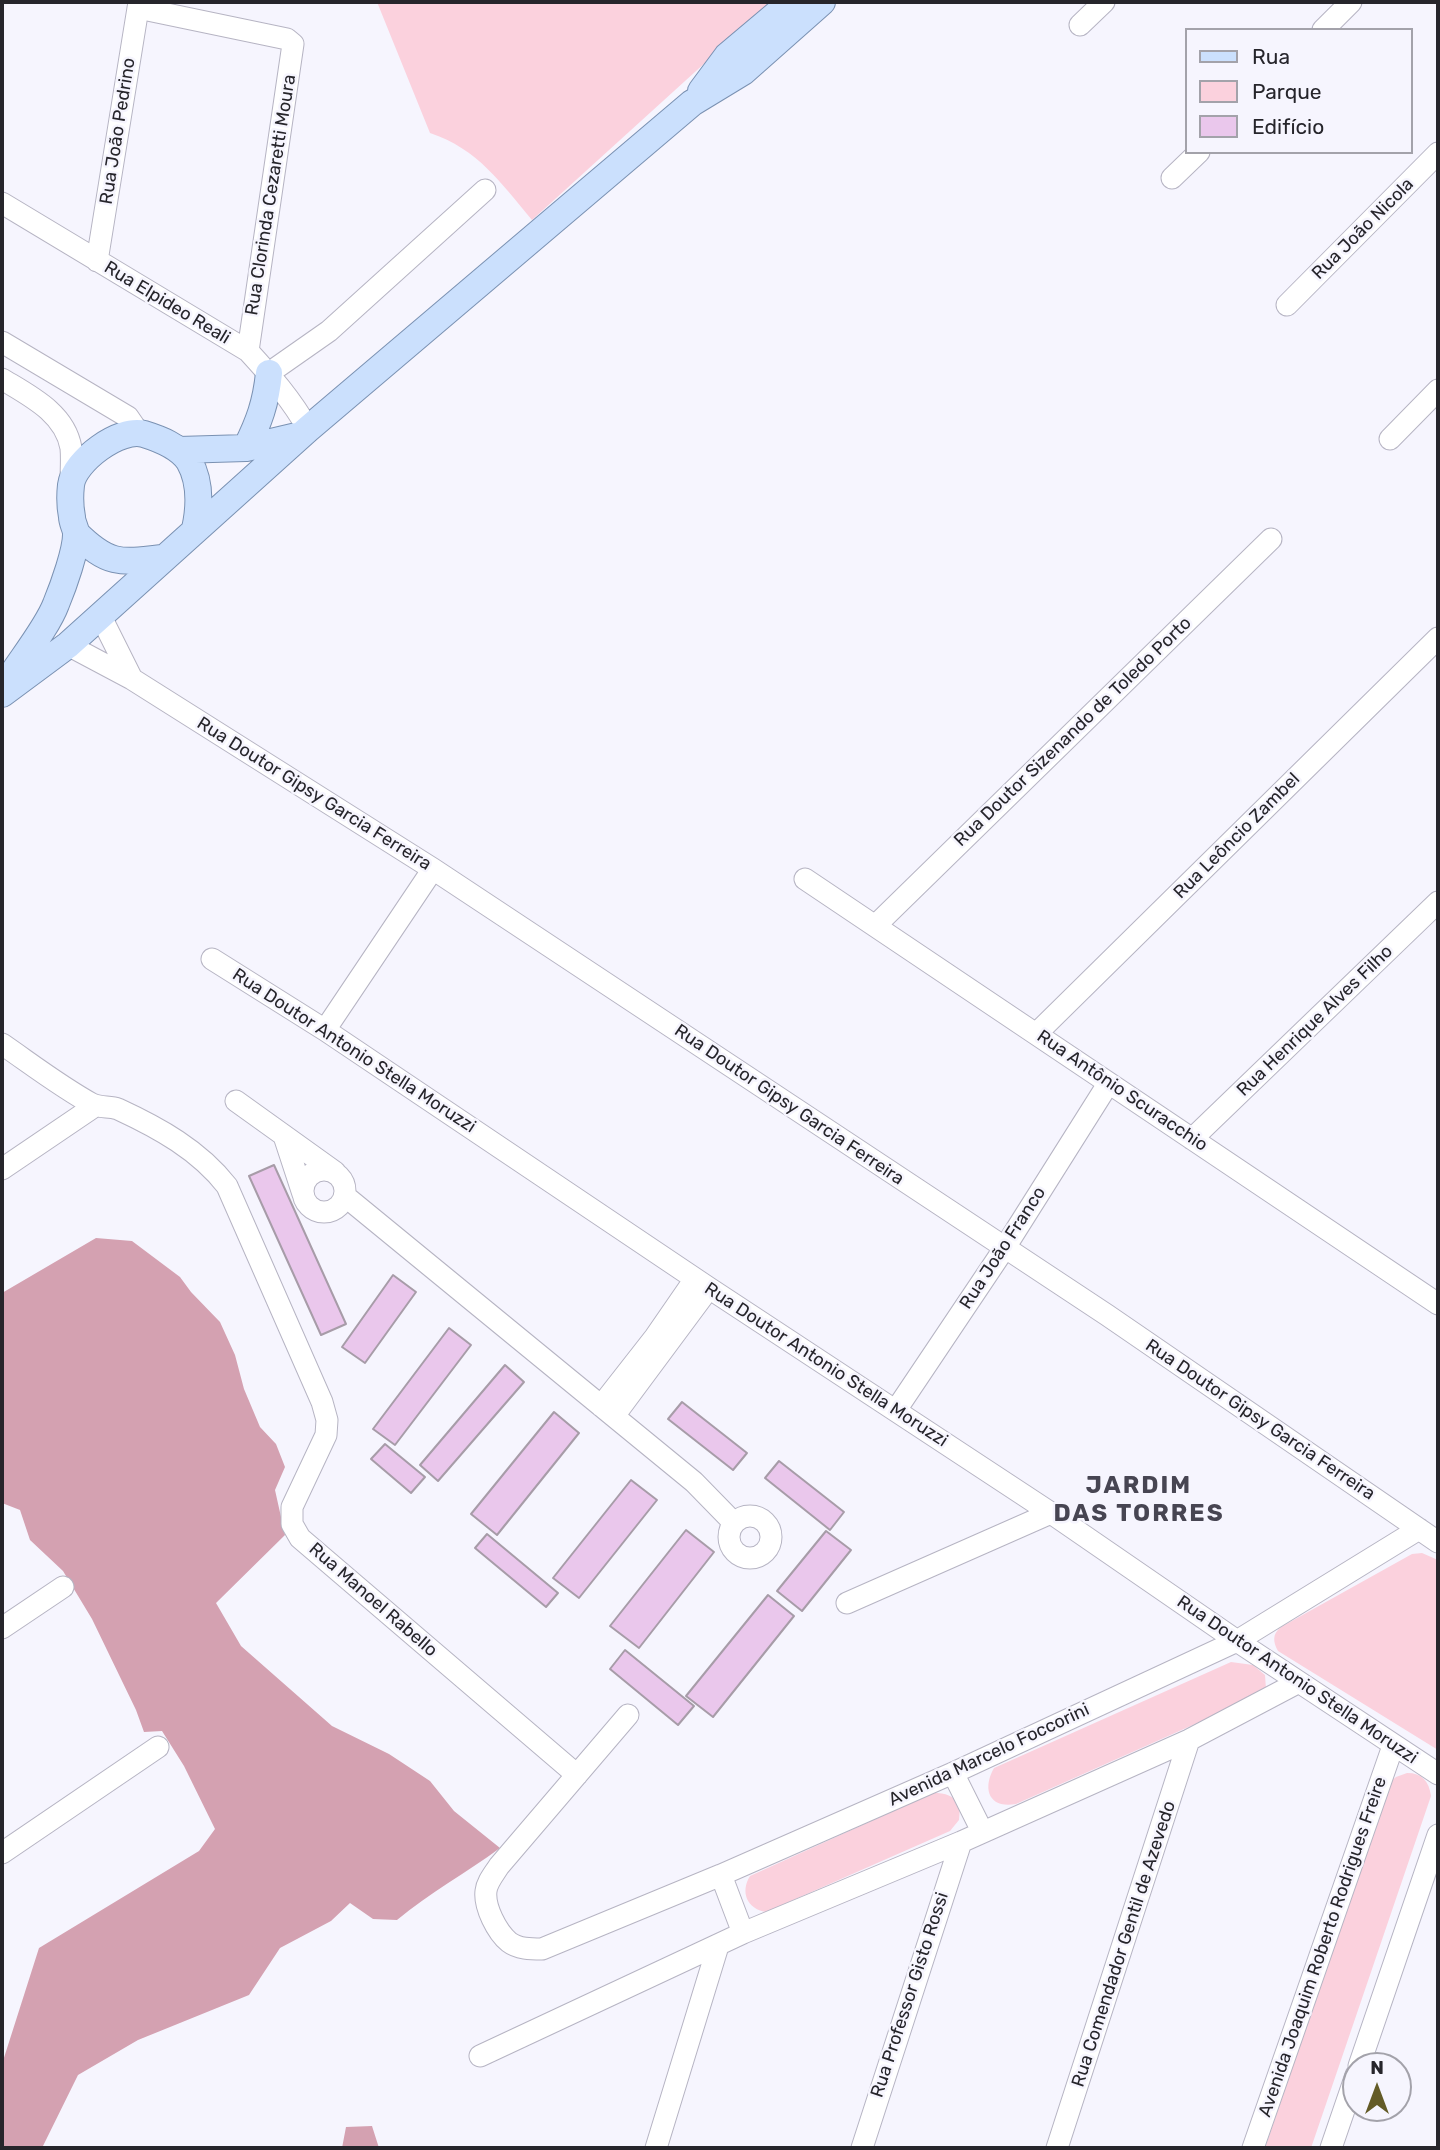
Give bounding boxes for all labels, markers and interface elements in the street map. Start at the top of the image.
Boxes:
legend [1184,28,1412,154]
text: Rua [1252,44,1290,69]
street label: Rua João Pedrino [96,56,140,206]
street label: Rua Clorinda Cezaretti Moura [241,73,301,317]
text: Parque [1252,79,1322,104]
text: Edifício [1252,114,1324,139]
street label: Rua João Nicola [1308,174,1418,284]
street label: Rua Elpideo Reali [100,257,234,349]
street label: Rua Doutor Sizenando de Toledo Porto [950,613,1196,851]
street label: Rua Doutor Gipsy Garcia Ferreira [193,713,435,875]
street label: Rua Leôncio Zambel [1170,769,1304,903]
street label: Rua Henrique Alves Filho [1233,941,1397,1101]
street label: Rua Doutor Antonio Stella Moruzzi [228,964,480,1138]
street label: Rua Doutor Gipsy Garcia Ferreira [670,1020,908,1190]
street label: Rua Antônio Scuracchio [1033,1026,1211,1156]
street label: Rua João Franco [955,1183,1051,1313]
street label: Rua Doutor Antonio Stella Moruzzi [700,1278,952,1452]
street label: Rua Doutor Gipsy Garcia Ferreira [1141,1335,1379,1505]
district label: JARDIM DAS TORRES [1055,1472,1223,1528]
street label: Rua Manoel Rabello [304,1538,442,1662]
street label: Rua Doutor Antonio Stella Moruzzi [1173,1591,1421,1769]
street label: Avenida Marcelo Foccorini [885,1699,1093,1811]
street label: Avenida Joaquim Roberto Rodrigues Freire [1254,1774,1392,2120]
street label: Rua Comendador Gentil de Azevedo [1067,1798,1181,2090]
street label: Rua Professor Gisto Rossi [867,1890,953,2100]
north arrow [1342,2052,1412,2122]
text: N [1370,2056,1384,2079]

